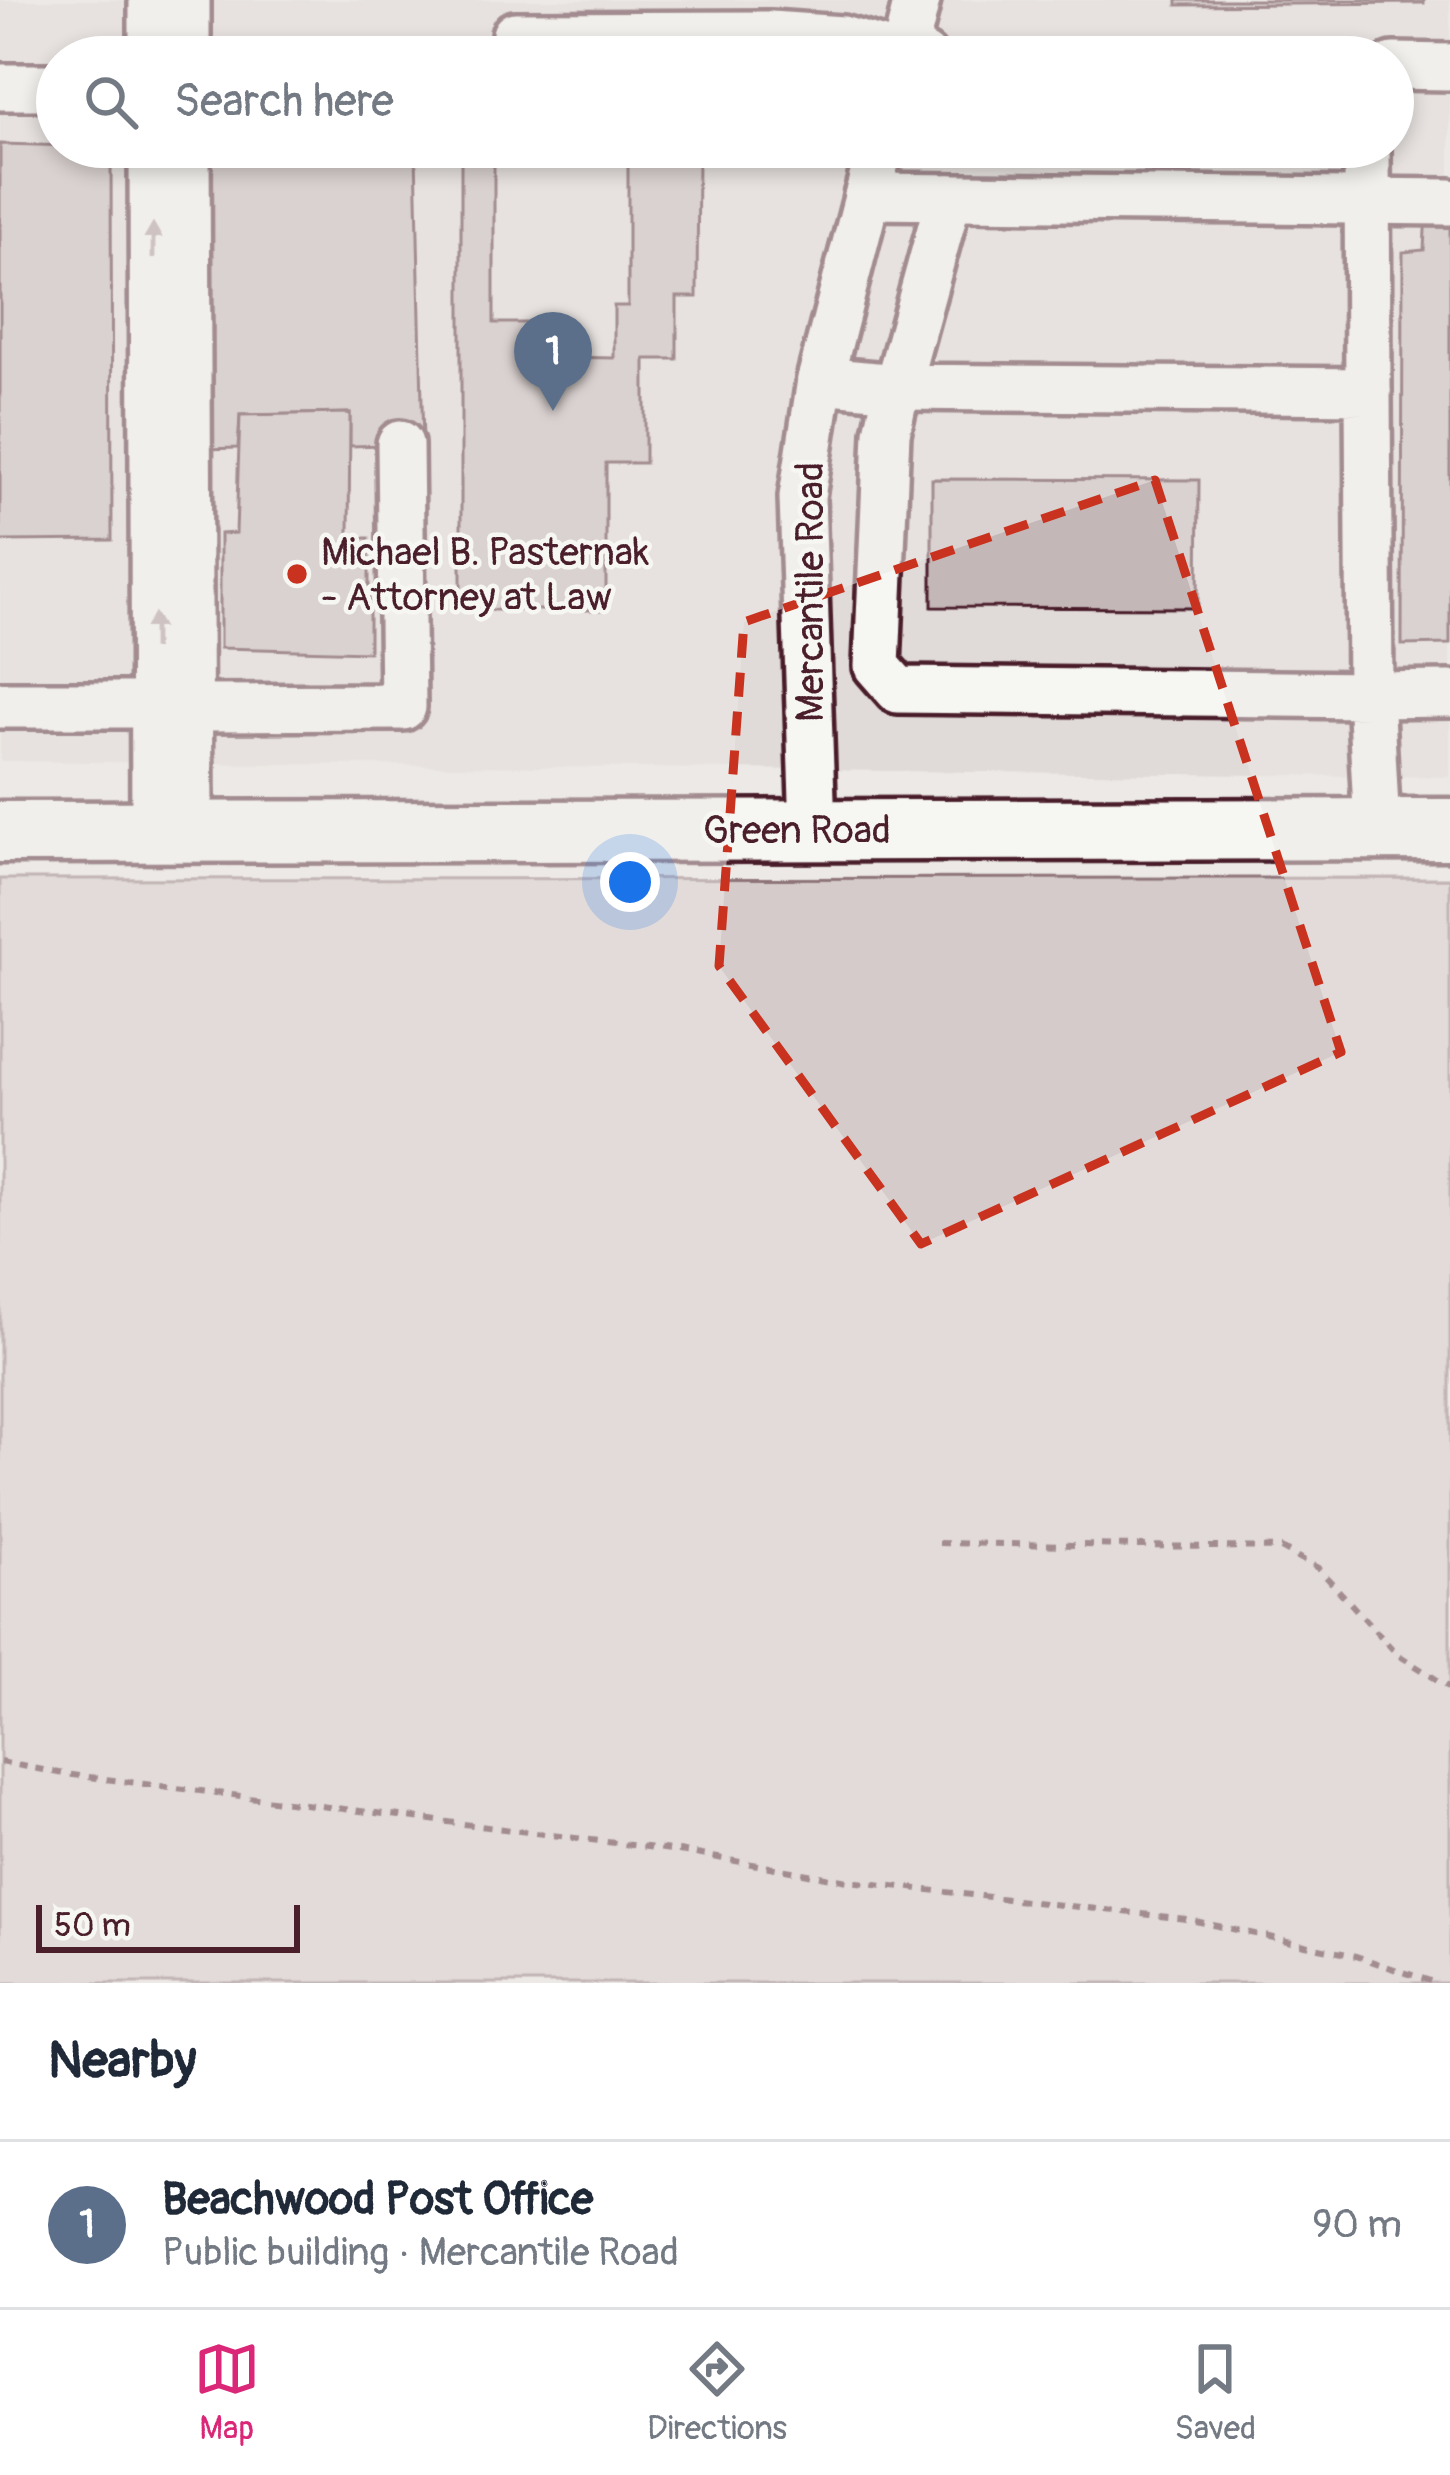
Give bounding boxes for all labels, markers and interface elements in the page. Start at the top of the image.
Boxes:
search box [36,36,1414,168]
icon: search [78,69,144,135]
text: Search here [174,74,394,130]
one-way arrow [143,221,163,259]
pin: 1 [514,312,592,411]
street label: Mercantile Road [786,462,835,722]
place label: Michael B. Pasternak - Attorney at Law [321,528,649,622]
marker: Michael B. Pasternak - Attorney at Law [284,561,310,587]
one-way arrow [144,611,164,649]
street label: Green Road [703,806,891,855]
your location [600,852,660,912]
scale bar [36,1899,300,1952]
text: 50 m [54,1905,131,1946]
text: Nearby [48,2029,196,2093]
text: Beachwood Post Office [162,2172,593,2228]
text: 1 [79,2200,95,2249]
text: 90 m [1312,2200,1402,2249]
text: Public building · Mercantile Road [162,2228,679,2277]
tab: Map [194,2336,260,2449]
tab: Directions [647,2336,787,2449]
tab: Saved [1174,2336,1256,2449]

